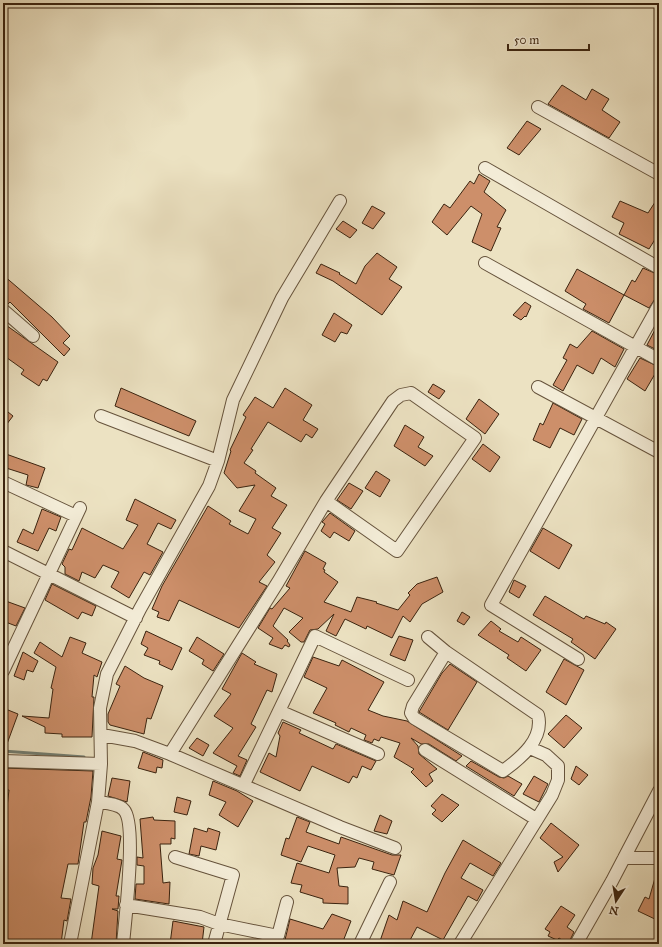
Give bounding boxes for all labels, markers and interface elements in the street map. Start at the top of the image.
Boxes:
scale bar [508,26,589,52]
text: 50 m [514,33,539,47]
north arrow [596,881,636,921]
text: N [607,903,620,918]

